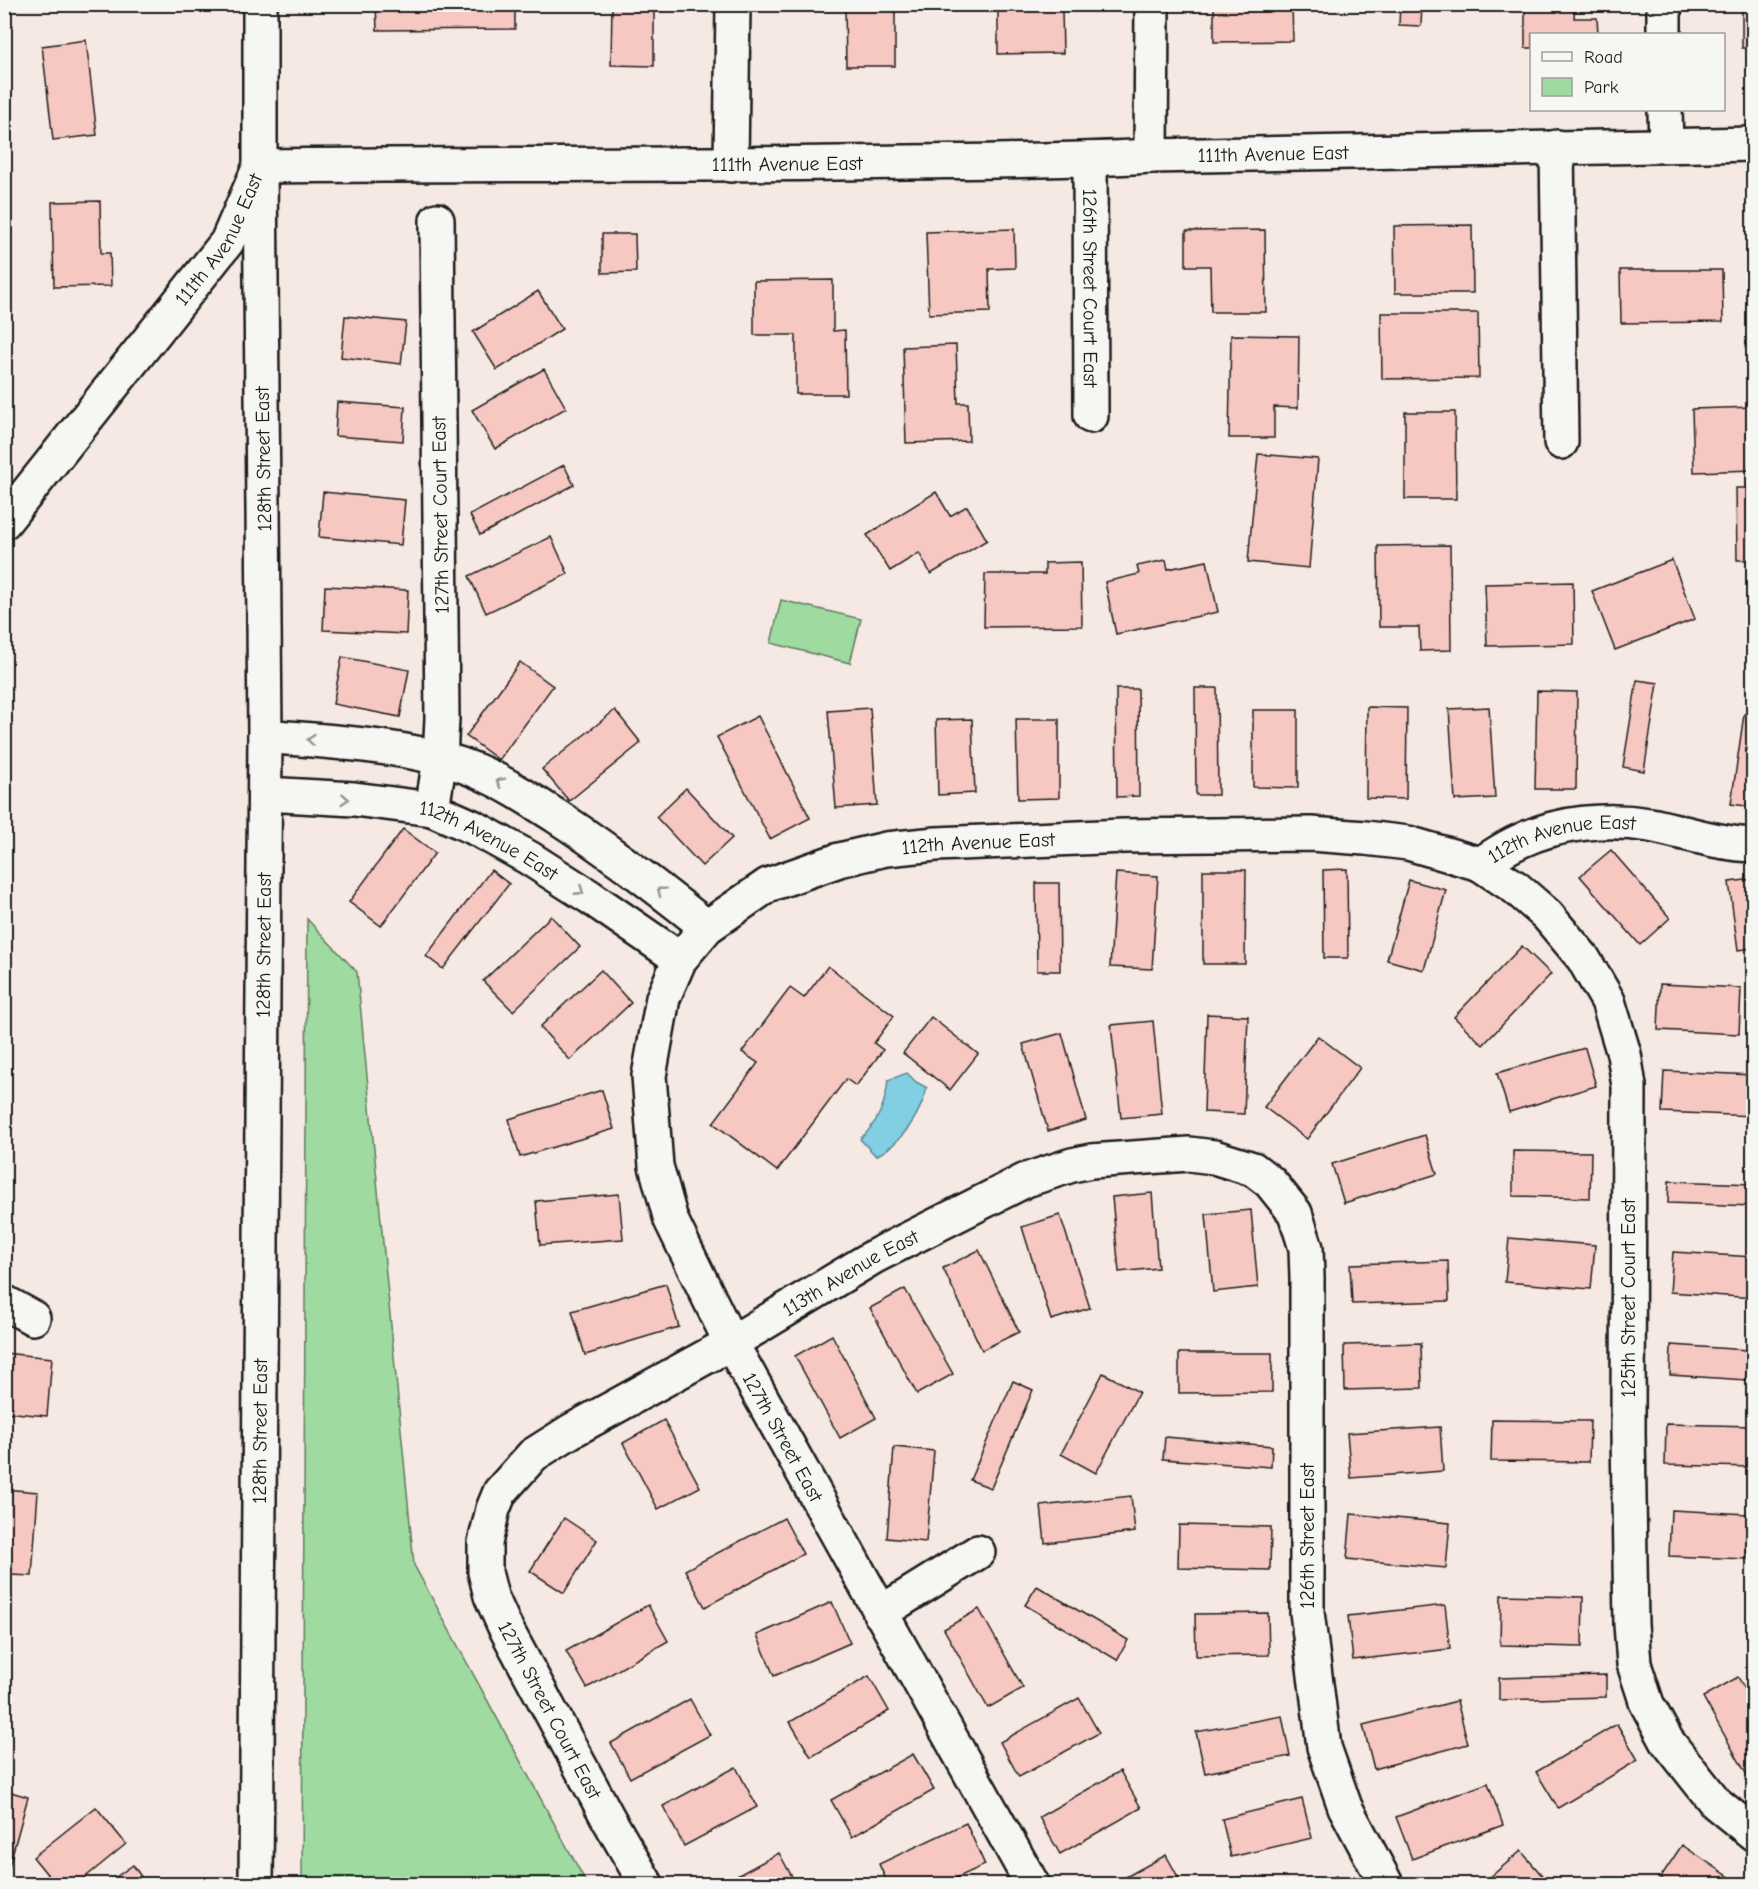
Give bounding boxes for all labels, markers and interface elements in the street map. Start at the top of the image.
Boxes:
legend [1530,33,1725,111]
text: Road [1584,47,1623,68]
text: Park [1584,77,1619,98]
street label: 111th Avenue East [1197,141,1350,167]
street label: 111th Avenue East [712,152,864,176]
street label: 111th Avenue East [170,169,268,310]
street label: 126th Street Court East [1078,188,1102,389]
street label: 128th Street East [251,385,276,532]
street label: 127th Street Court East [427,415,454,614]
one-way arrow [306,734,315,747]
one-way arrow [495,778,506,790]
one-way arrow [340,792,349,805]
street label: 112th Avenue East [418,796,563,886]
street label: 112th Avenue East [1484,811,1638,868]
street label: 112th Avenue East [901,828,1057,859]
street label: 128th Street East [252,871,276,1018]
one-way arrow [573,884,584,895]
one-way arrow [657,887,668,898]
street label: 125th Street Court East [1617,1197,1640,1397]
street label: 113th Avenue East [778,1224,924,1321]
street label: 128th Street East [248,1357,272,1504]
street label: 127th Street East [738,1369,828,1507]
street label: 126th Street East [1296,1462,1319,1609]
street label: 127th Street Court East [493,1618,607,1804]

